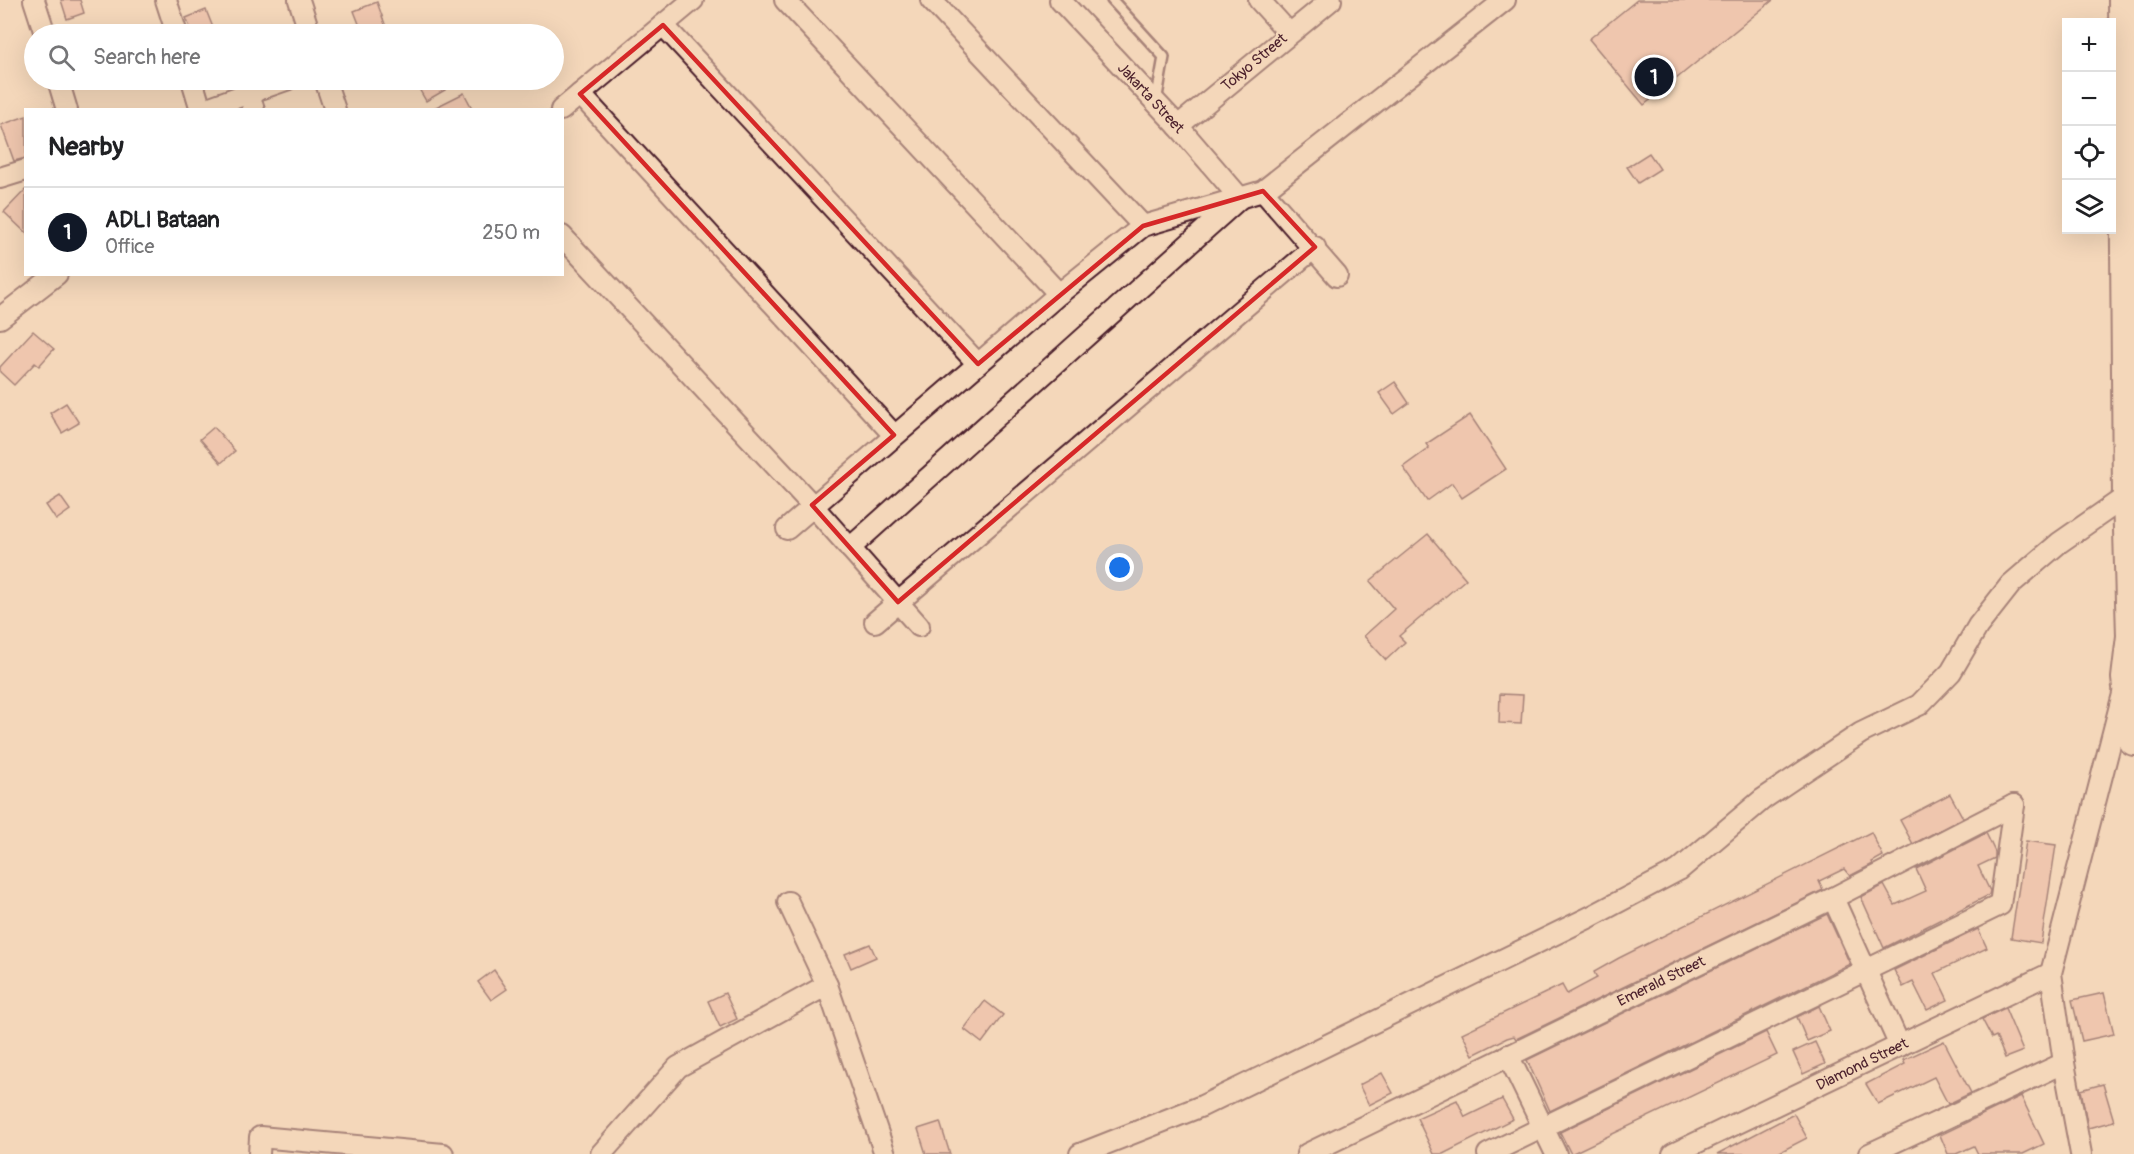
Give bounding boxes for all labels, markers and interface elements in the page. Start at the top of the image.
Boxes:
map controls [2062,18,2116,234]
button: + [2062,18,2116,72]
search box [24,24,564,90]
street label: Tokyo Street [1217,29,1292,95]
icon: search [45,41,78,74]
text: Search here [93,43,200,71]
pin: 1 [1634,54,1674,100]
street label: Jakarta Street [1113,59,1189,138]
button: − [2062,72,2116,126]
button: locate [2062,126,2116,180]
text: Nearby [48,131,124,163]
button: layers [2062,180,2116,234]
text: ADLI Bataan [105,206,220,234]
text: 1 [64,220,71,245]
text: 250 m [482,220,540,245]
text: Office [105,234,154,259]
your location [1105,553,1134,582]
street label: Emerald Street [1614,952,1709,1011]
street label: Diamond Street [1813,1034,1912,1095]

